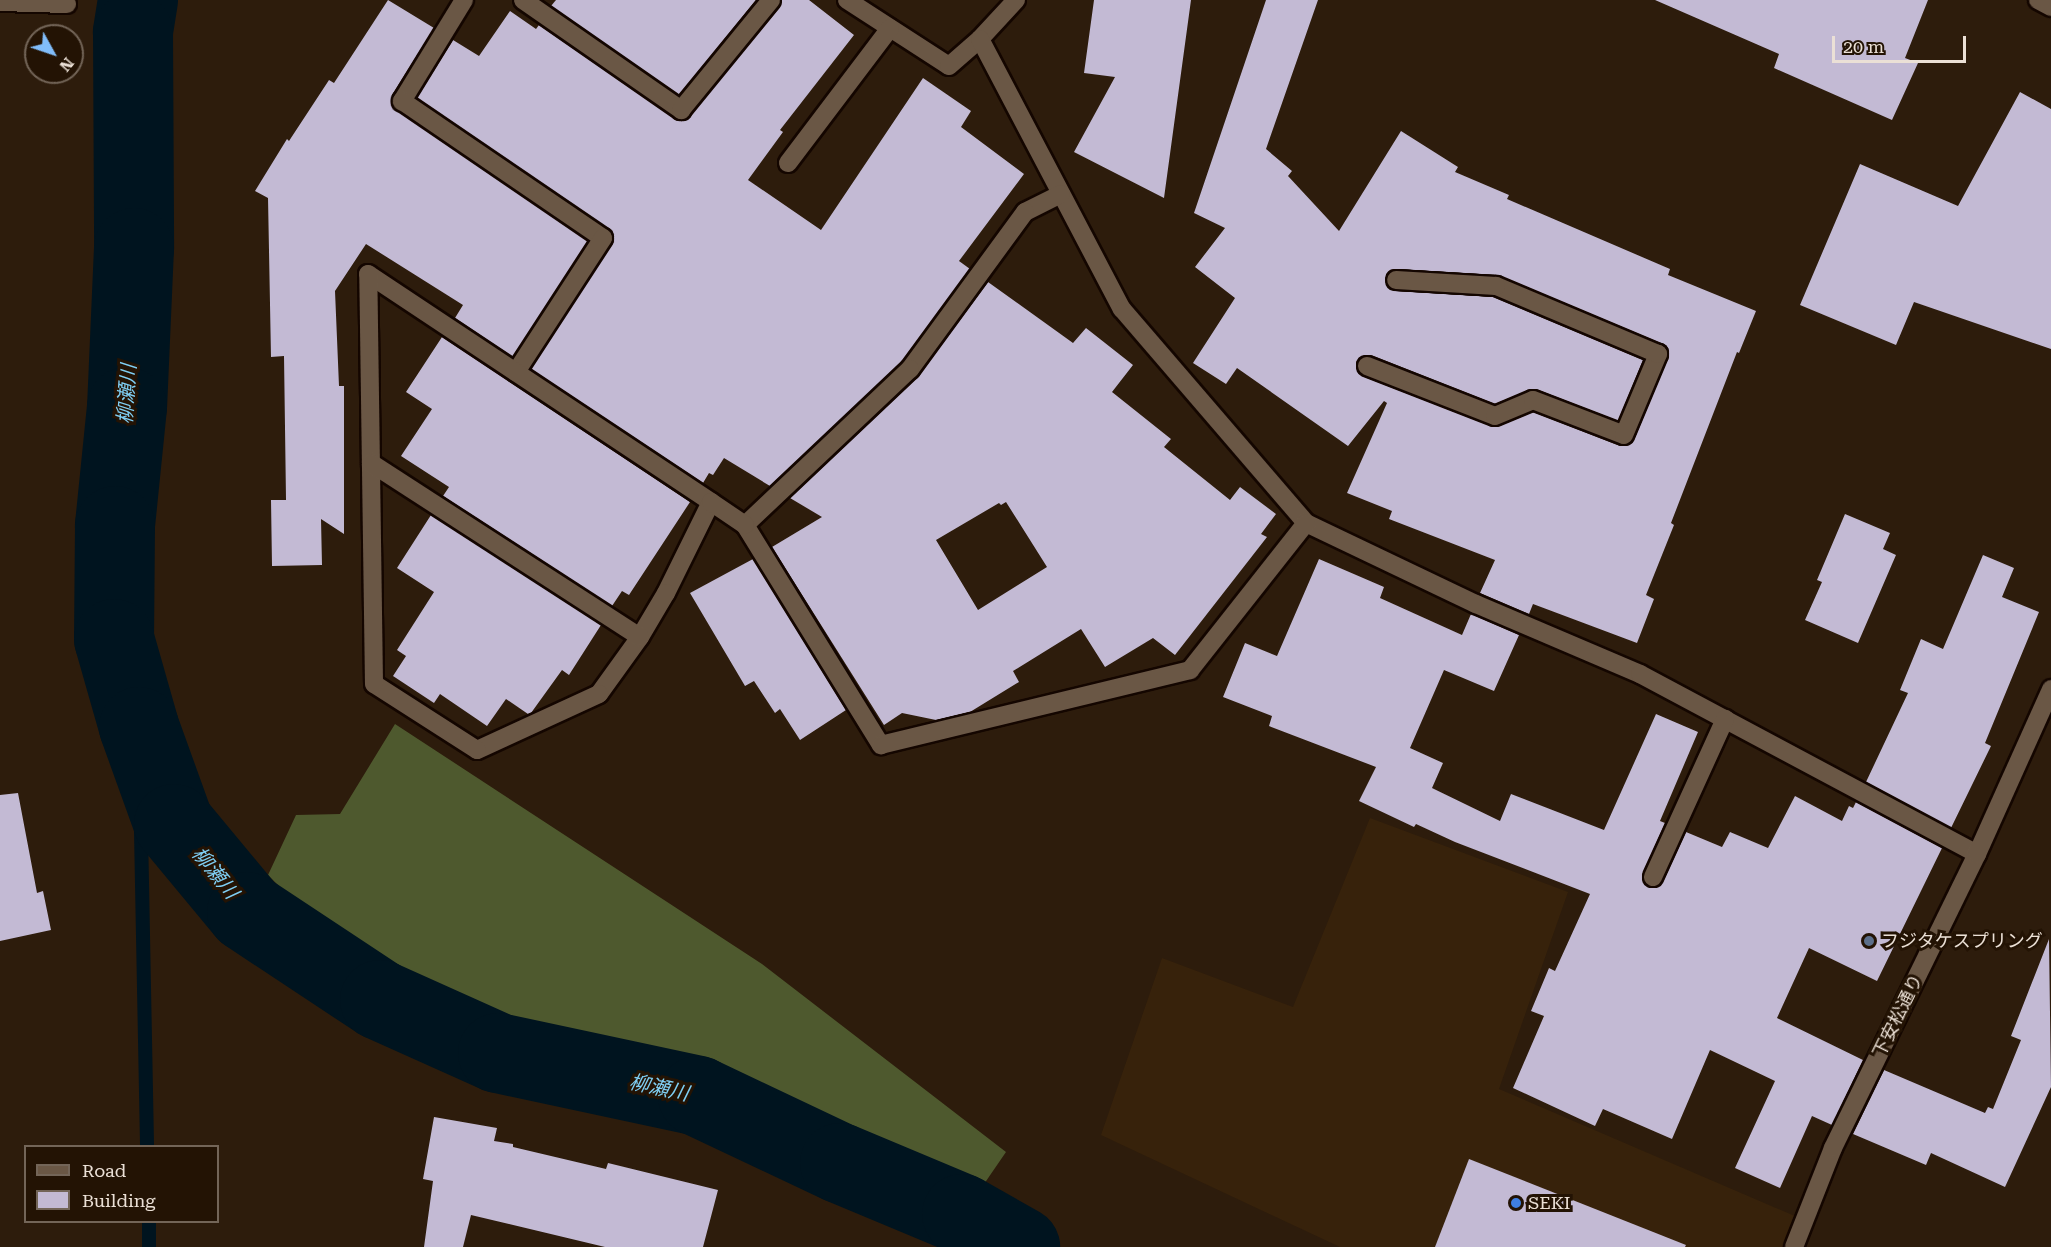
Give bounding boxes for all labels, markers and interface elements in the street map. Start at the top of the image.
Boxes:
north arrow [24,24,84,84]
scale bar [1835,24,1968,62]
text: 20 m [1843,36,1884,57]
text: N [55,54,78,75]
water label: 柳瀬川 [113,363,141,425]
water label: 柳瀬川 [187,842,243,904]
place label: フジタケスプリング [1881,930,2043,952]
marker: フジタケスプリング [1862,934,1876,948]
street label: 下安松通り [1869,971,1927,1061]
water label: 柳瀬川 [627,1070,691,1106]
legend [24,1145,219,1223]
text: Road [82,1160,126,1181]
text: Building [82,1190,156,1211]
place label: SEKI [1528,1192,1571,1214]
marker: SEKI [1509,1196,1523,1210]

